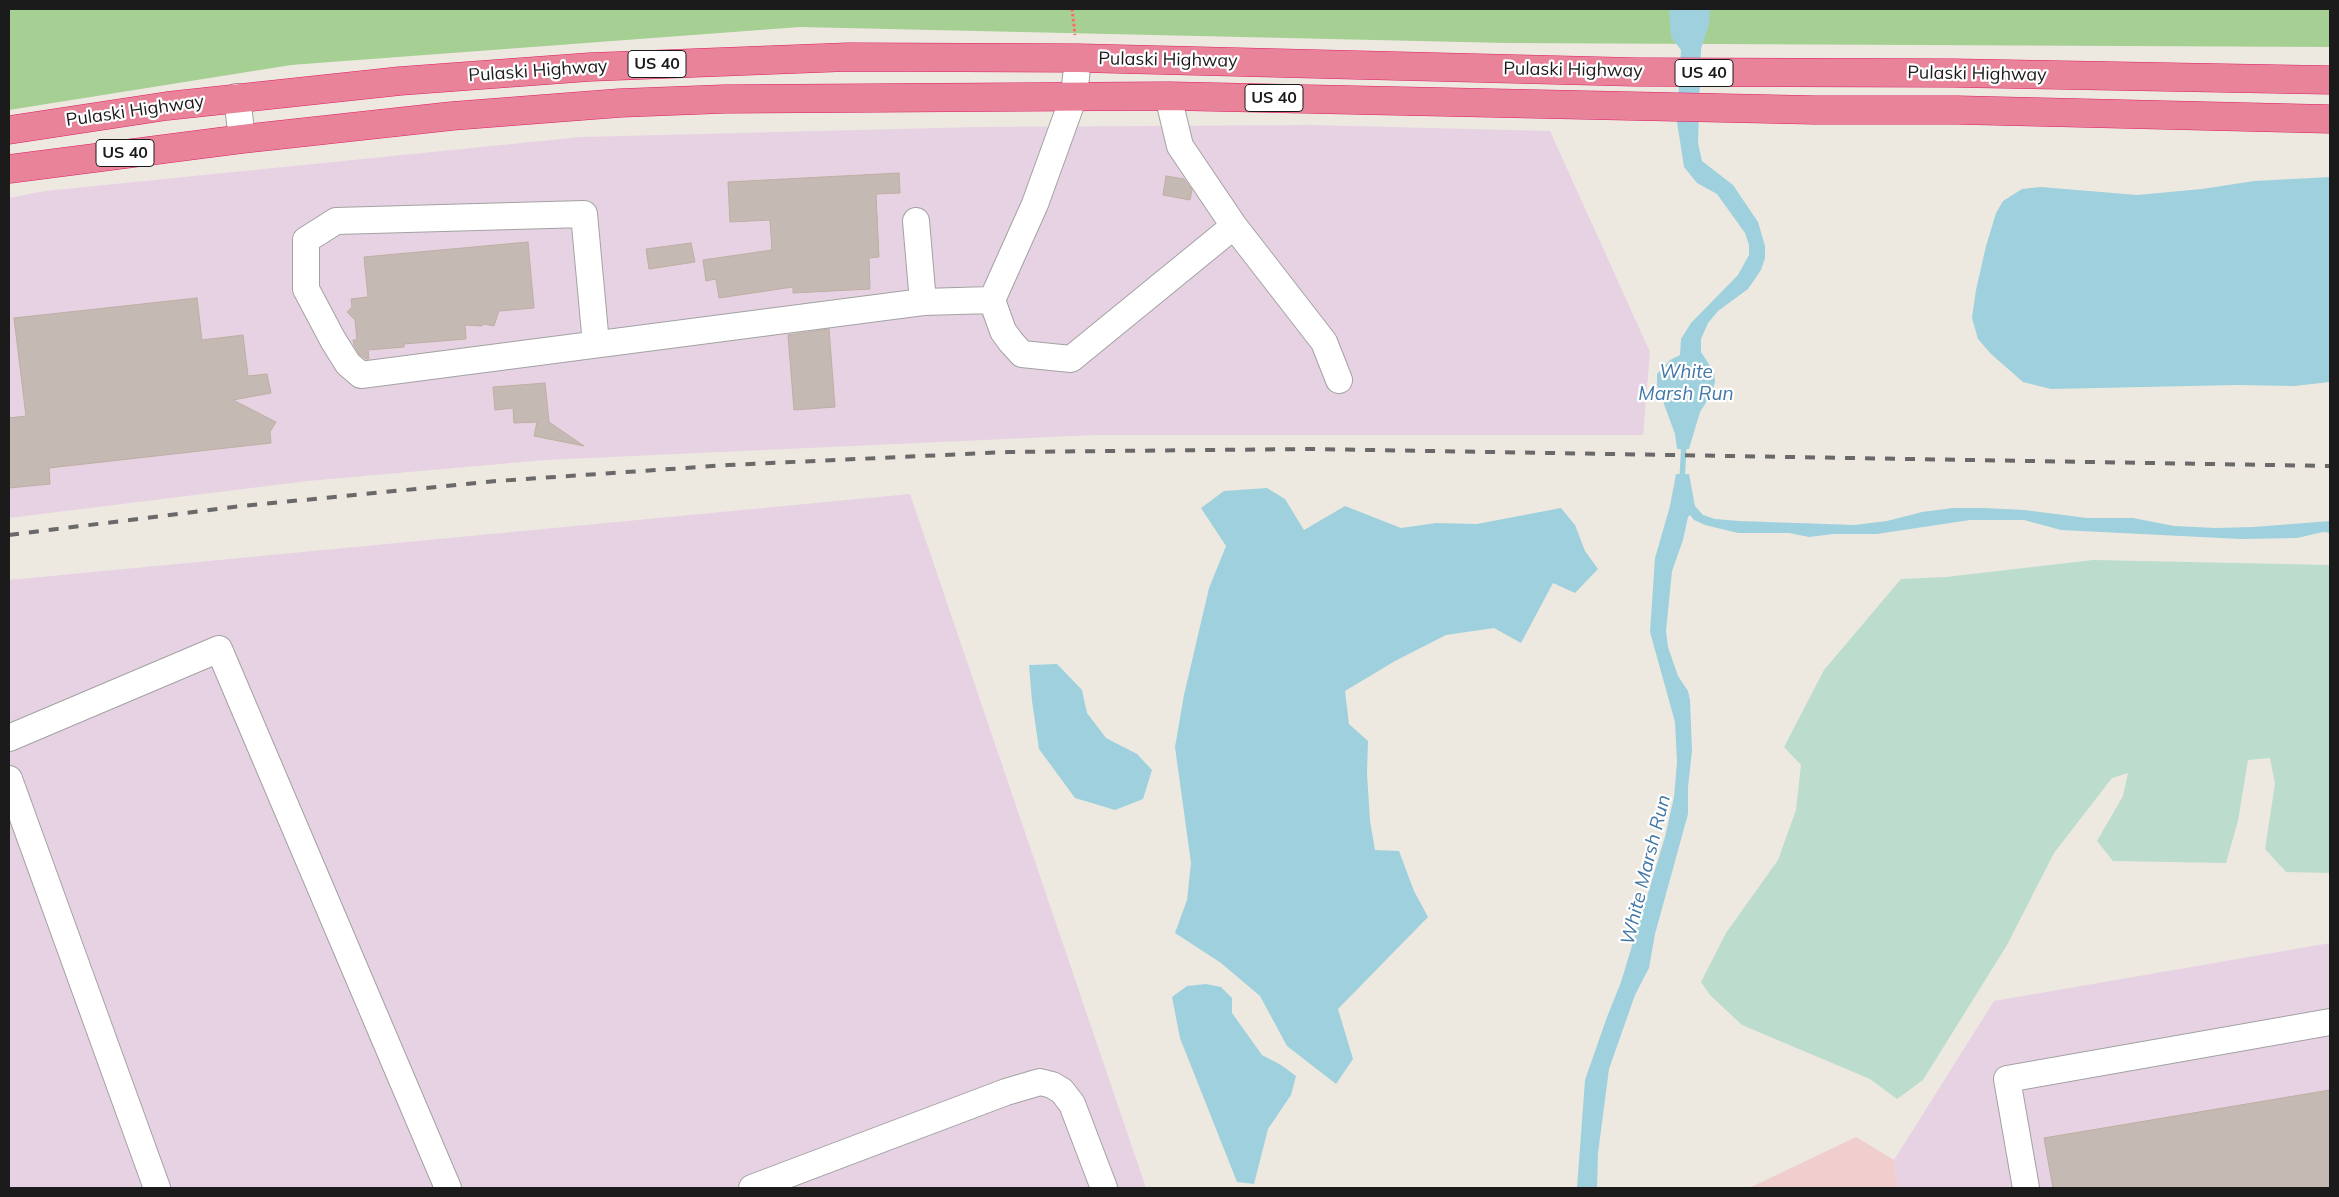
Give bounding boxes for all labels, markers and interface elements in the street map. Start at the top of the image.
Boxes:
street label: Pulaski Highway [1098,48,1238,72]
road number: US 40 [628,51,686,78]
street label: Pulaski Highway [468,55,608,87]
street label: Pulaski Highway [1503,58,1643,82]
road number: US 40 [1675,59,1733,86]
street label: Pulaski Highway [1907,62,2047,86]
road number: US 40 [1245,85,1303,112]
street label: Pulaski Highway [64,91,206,131]
road number: US 40 [96,140,154,167]
water label: White Marsh Run [1638,361,1734,405]
water label: White Marsh Run [1616,793,1676,947]

